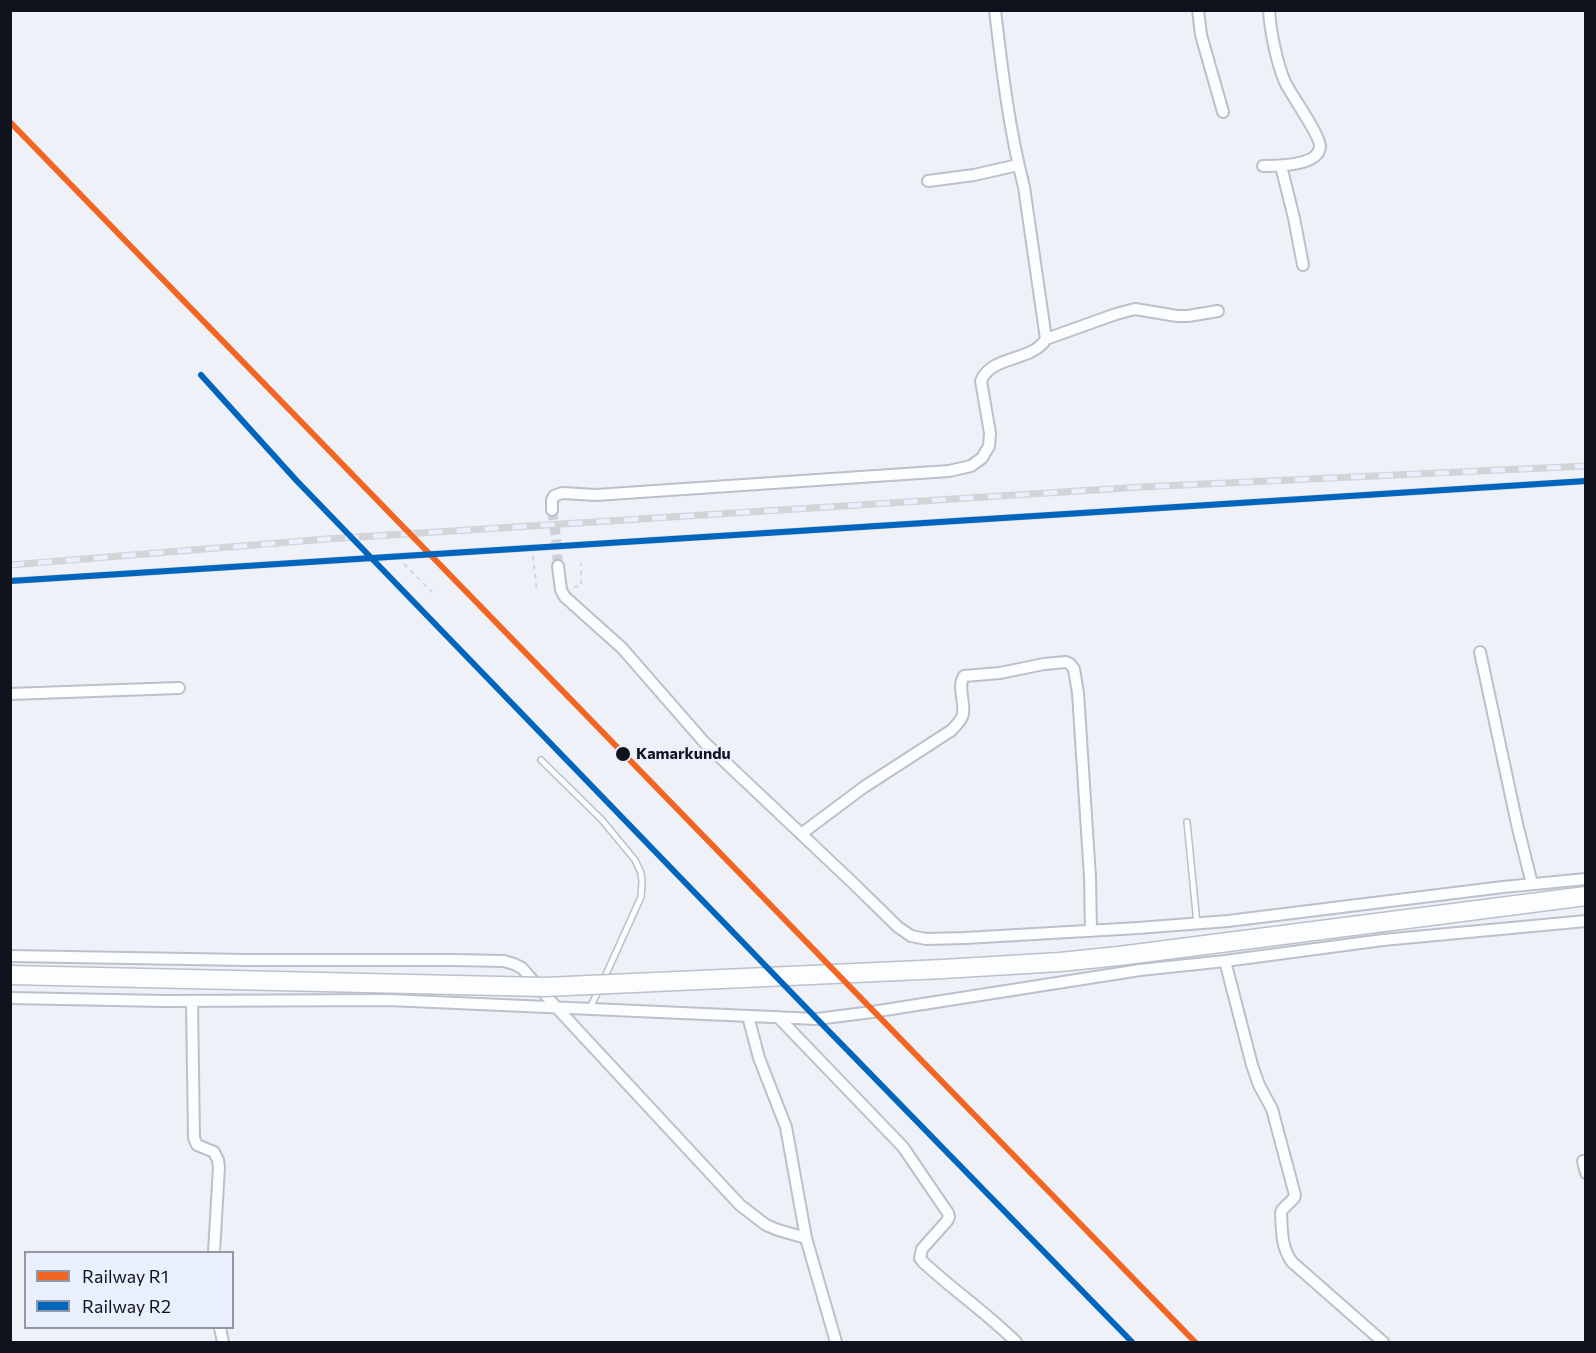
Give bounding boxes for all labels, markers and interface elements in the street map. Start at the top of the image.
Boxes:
place label: Kamarkundu [636,744,731,764]
marker: Kamarkundu [614,745,632,763]
legend [24,1251,234,1329]
text: Railway R1 [82,1265,169,1287]
text: Railway R2 [82,1295,171,1317]

